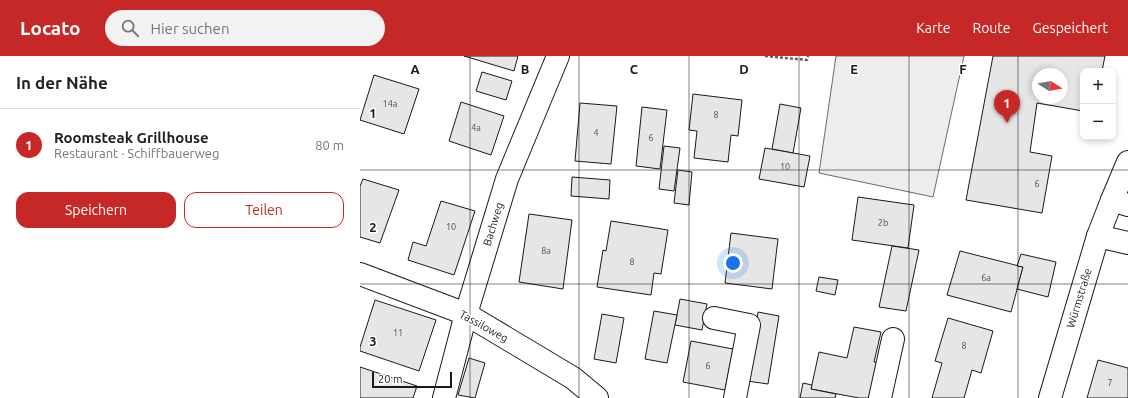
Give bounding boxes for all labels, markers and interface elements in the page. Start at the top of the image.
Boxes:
search box [105,10,385,46]
text: Locato [20,17,81,39]
icon: search [119,17,141,39]
text: Hier suchen [151,20,229,37]
text: Karte [916,20,950,36]
text: Route [972,20,1011,36]
text: Gespeichert [1033,20,1108,36]
text: A [410,62,420,76]
text: B [521,62,530,76]
text: C [630,62,639,76]
text: D [739,62,749,76]
text: E [850,62,858,76]
text: F [959,62,967,76]
north arrow [1032,68,1068,104]
map controls [1080,68,1116,140]
button: + [1080,68,1116,104]
text: In der Nähe [16,73,108,92]
pin: 1 [994,90,1020,123]
house number: 14a [383,99,397,109]
button: − [1080,104,1116,140]
text: 1 [369,106,377,120]
house number: 8 [713,110,719,120]
house number: 4a [471,123,481,133]
house number: 4 [593,128,599,138]
text: Roomsteak Grillhouse [54,129,209,146]
house number: 6 [648,133,654,143]
text: 1 [25,138,33,152]
text: 80 m [315,138,344,152]
text: Restaurant · Schiffbauerweg [54,146,220,160]
house number: 10 [780,162,790,172]
house number: 6 [1034,179,1040,189]
button: Speichern [16,192,176,228]
button: Teilen [184,192,344,228]
street label: Bachweg [481,201,505,247]
house number: 2b [878,218,888,228]
text: 2 [369,220,377,234]
house number: 10 [446,222,456,232]
house number: 8a [541,246,551,256]
your location [723,253,743,273]
house number: 8 [629,257,635,267]
street label: Würmstraße [1064,267,1094,329]
house number: 6a [981,273,991,283]
street label: Tassiloweg [458,308,510,344]
house number: 11 [393,328,403,338]
text: 3 [369,334,377,348]
house number: 8 [961,341,967,351]
house number: 6 [705,361,711,371]
scale bar [372,370,452,389]
text: 20 m [378,373,402,385]
house number: 7 [1107,378,1113,388]

